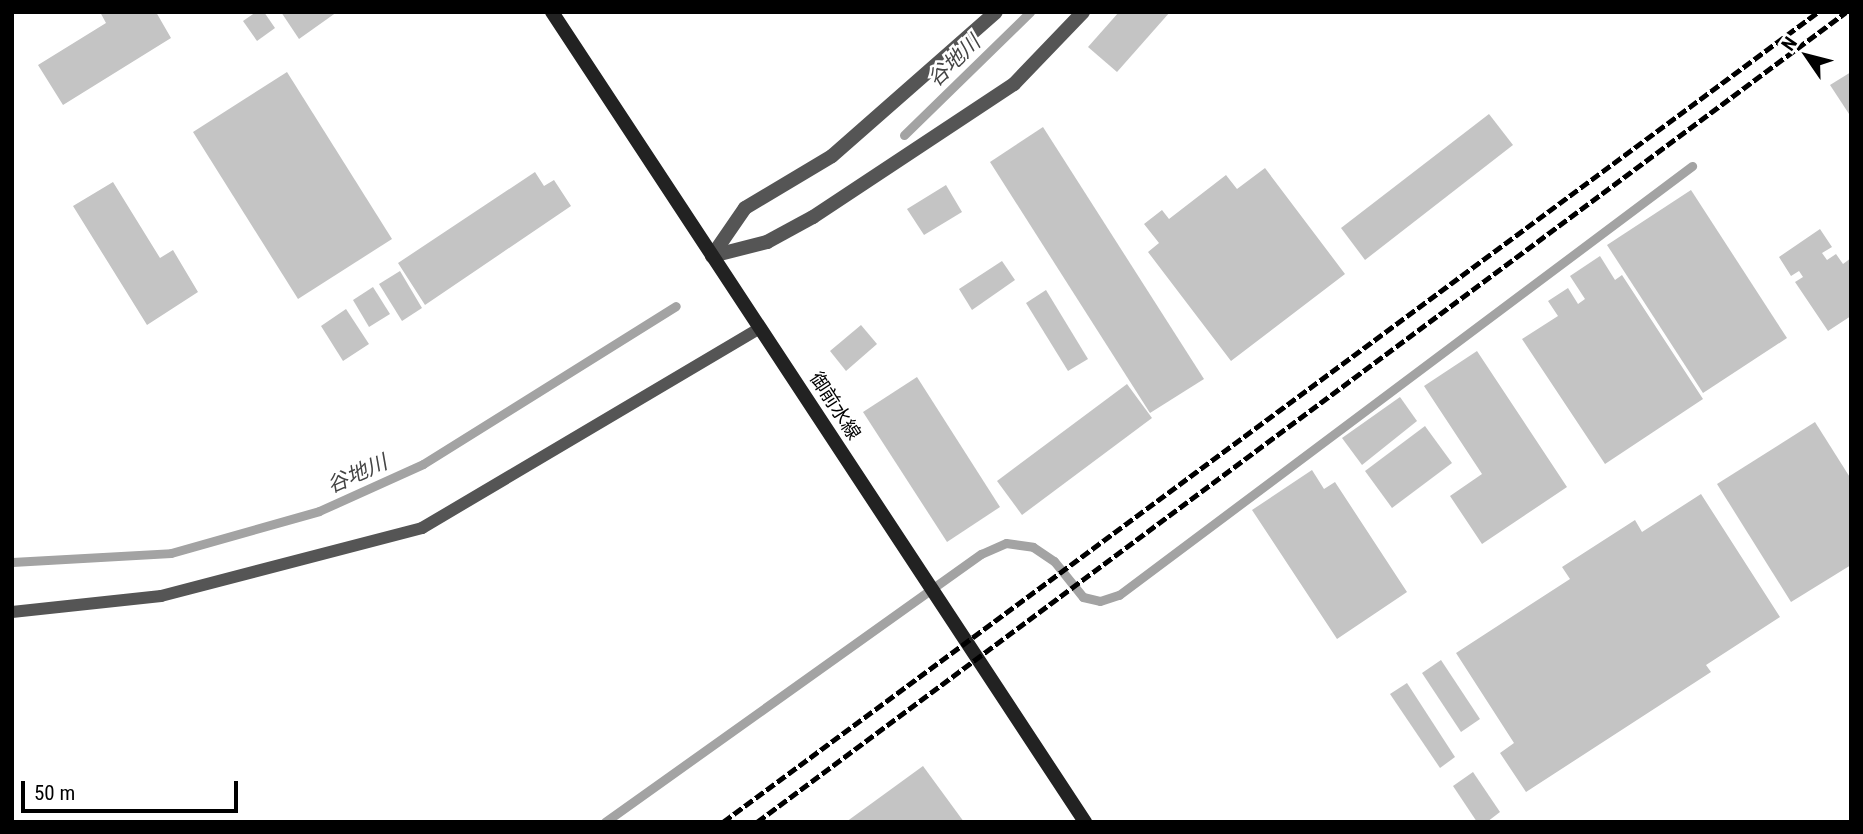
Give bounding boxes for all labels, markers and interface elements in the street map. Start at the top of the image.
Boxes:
north arrow [1772,21,1842,91]
water label: 谷地川 [923,30,985,92]
text: N [1777,32,1802,55]
street label: 御前水線 [805,368,865,444]
water label: 谷地川 [323,450,391,498]
scale bar [24,768,242,812]
text: 50 m [34,781,75,805]

